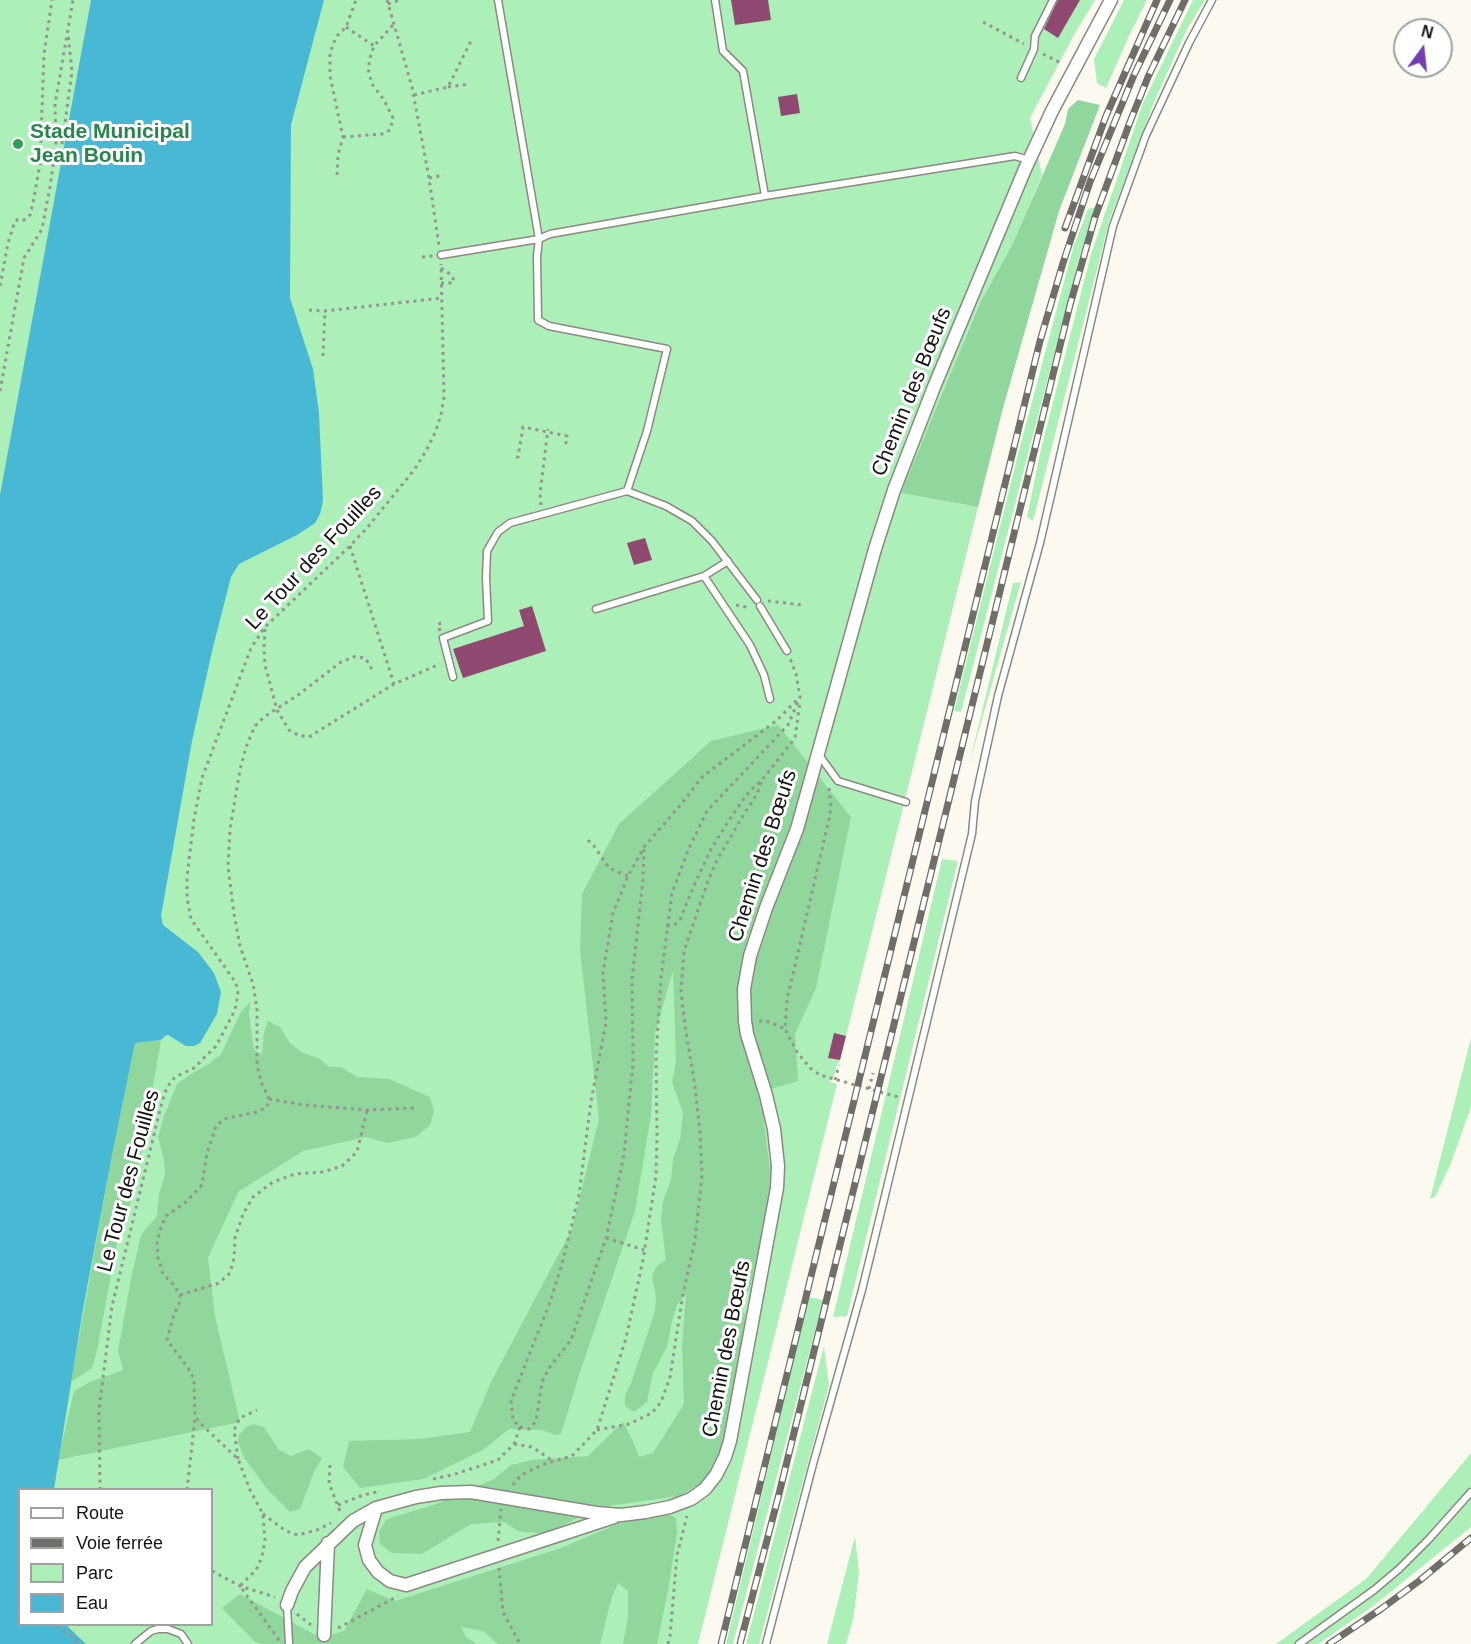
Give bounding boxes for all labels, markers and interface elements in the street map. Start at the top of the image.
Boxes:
north arrow [1393,18,1453,78]
text: N [1419,22,1435,42]
place label: Stade Municipal Jean Bouin [30,119,190,169]
marker: Stade Municipal Jean Bouin [11,137,25,151]
street label: Chemin des Bœufs [867,304,957,480]
street label: Le Tour des Fouilles [241,481,387,635]
street label: Chemin des Bœufs [723,767,803,945]
street label: Le Tour des Fouilles [93,1087,165,1275]
street label: Chemin des Bœufs [697,1258,757,1440]
legend [18,1488,213,1626]
text: Route [76,1503,124,1523]
text: Voie ferrée [76,1533,163,1553]
text: Parc [76,1563,113,1583]
text: Eau [76,1593,108,1613]

